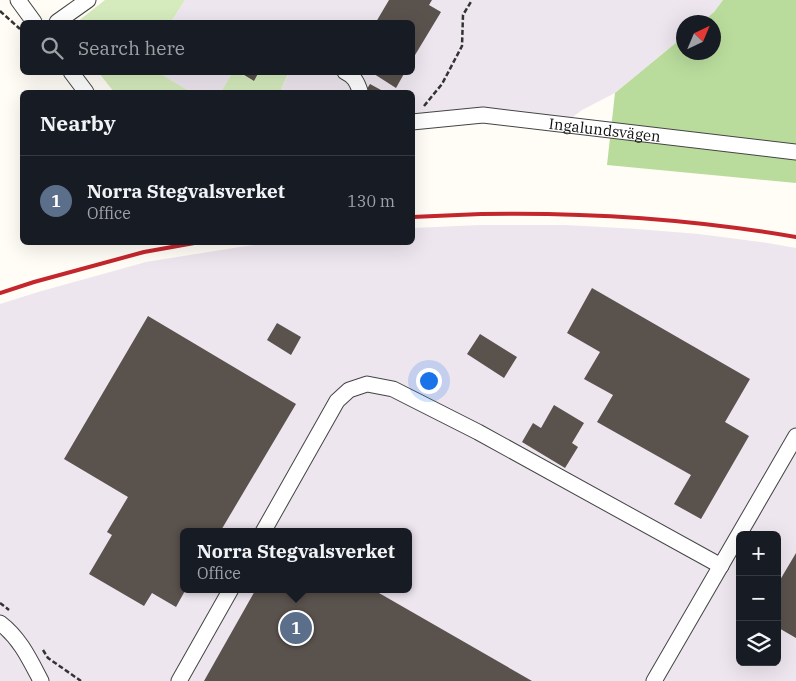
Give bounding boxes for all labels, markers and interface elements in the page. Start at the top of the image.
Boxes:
north arrow [676,15,721,60]
search box [20,20,415,75]
icon: search [38,34,66,62]
text: Search here [78,36,185,60]
text: Nearby [40,109,116,137]
street label: Ingalundsvägen [548,113,662,145]
text: Norra Stegvalsverket [87,179,285,203]
text: 1 [51,191,61,211]
text: 130 m [347,191,395,211]
text: Office [87,203,131,223]
your location [416,368,442,394]
popup [180,528,412,593]
map controls [736,531,781,666]
button: + [736,531,781,576]
text: Norra Stegvalsverket [197,539,395,563]
text: Office [197,563,241,583]
button: − [736,576,781,621]
pin: 1 [280,609,312,647]
button: layers [736,621,781,666]

